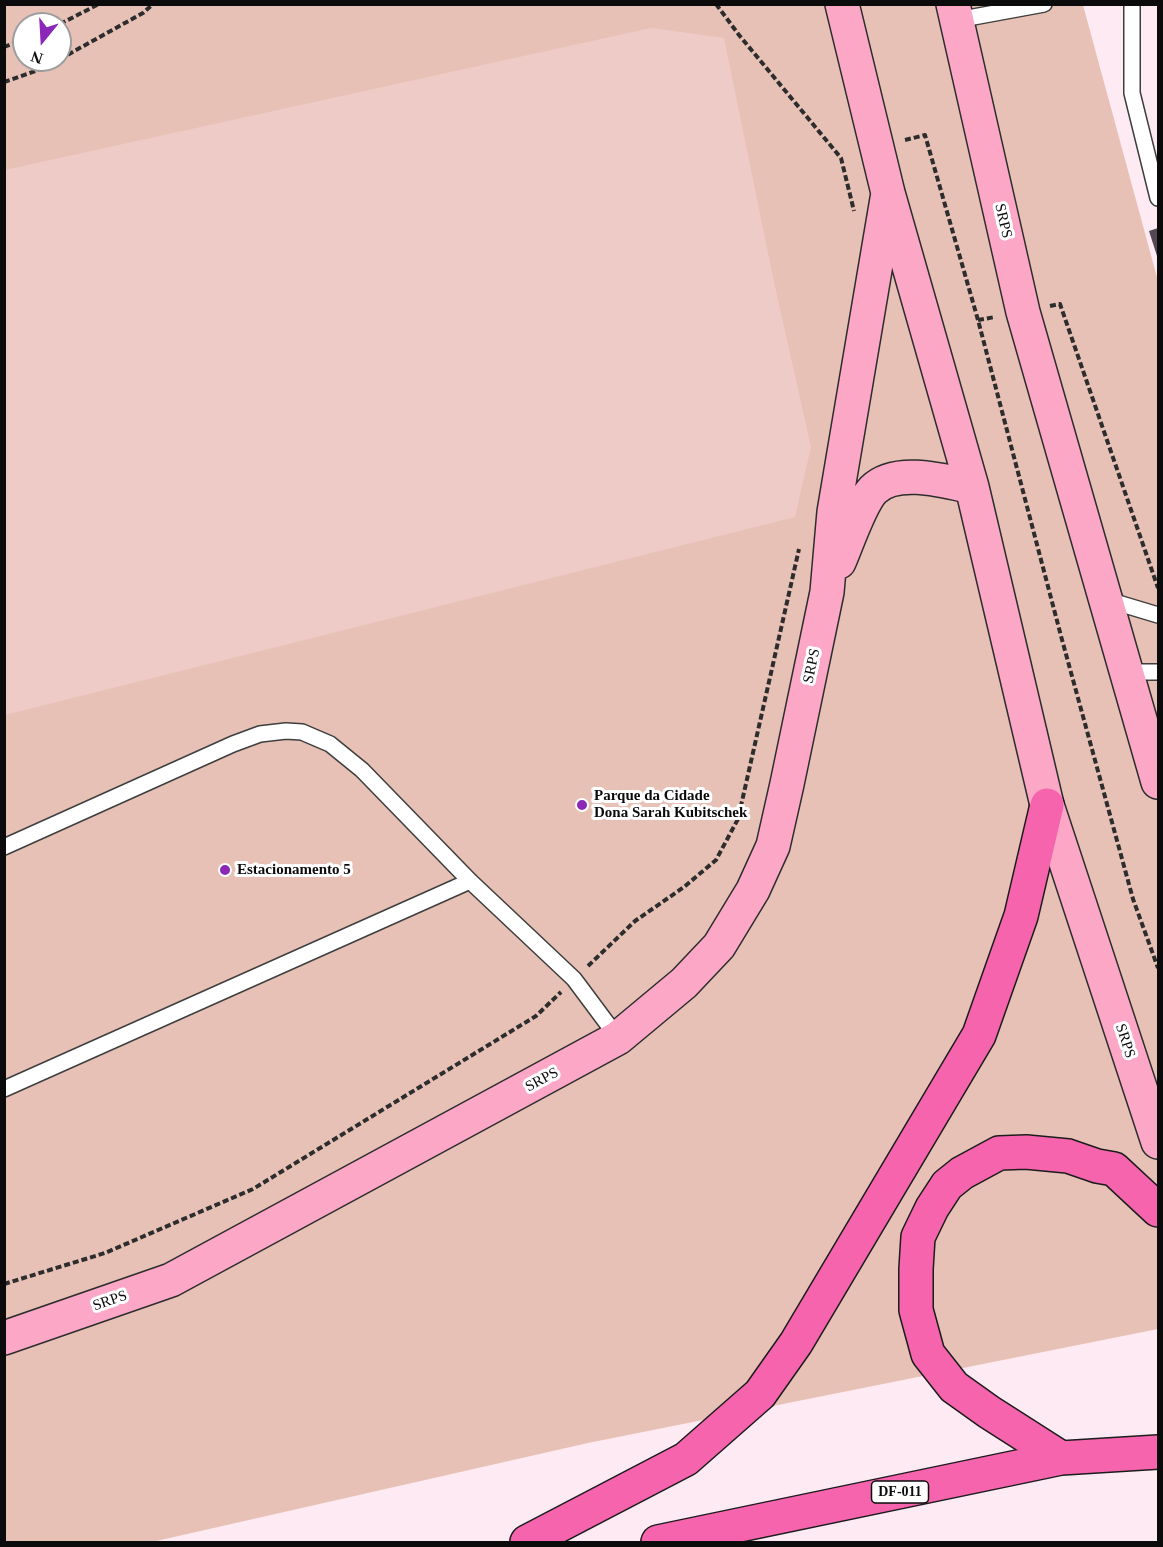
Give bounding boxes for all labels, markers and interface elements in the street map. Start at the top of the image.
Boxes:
north arrow [12,12,72,72]
text: N [29,48,45,68]
street label: SRPS [990,202,1016,240]
street label: SRPS [800,647,824,685]
place label: Parque da Cidade Dona Sarah Kubitschek [594,787,747,822]
marker: Parque da Cidade Dona Sarah Kubitschek [575,798,589,812]
place label: Estacionamento 5 [237,861,351,879]
marker: Estacionamento 5 [218,863,232,877]
street label: SRPS [1111,1022,1139,1060]
street label: SRPS [522,1064,562,1096]
street label: SRPS [91,1287,129,1315]
road number: DF-011 [872,1481,928,1503]

